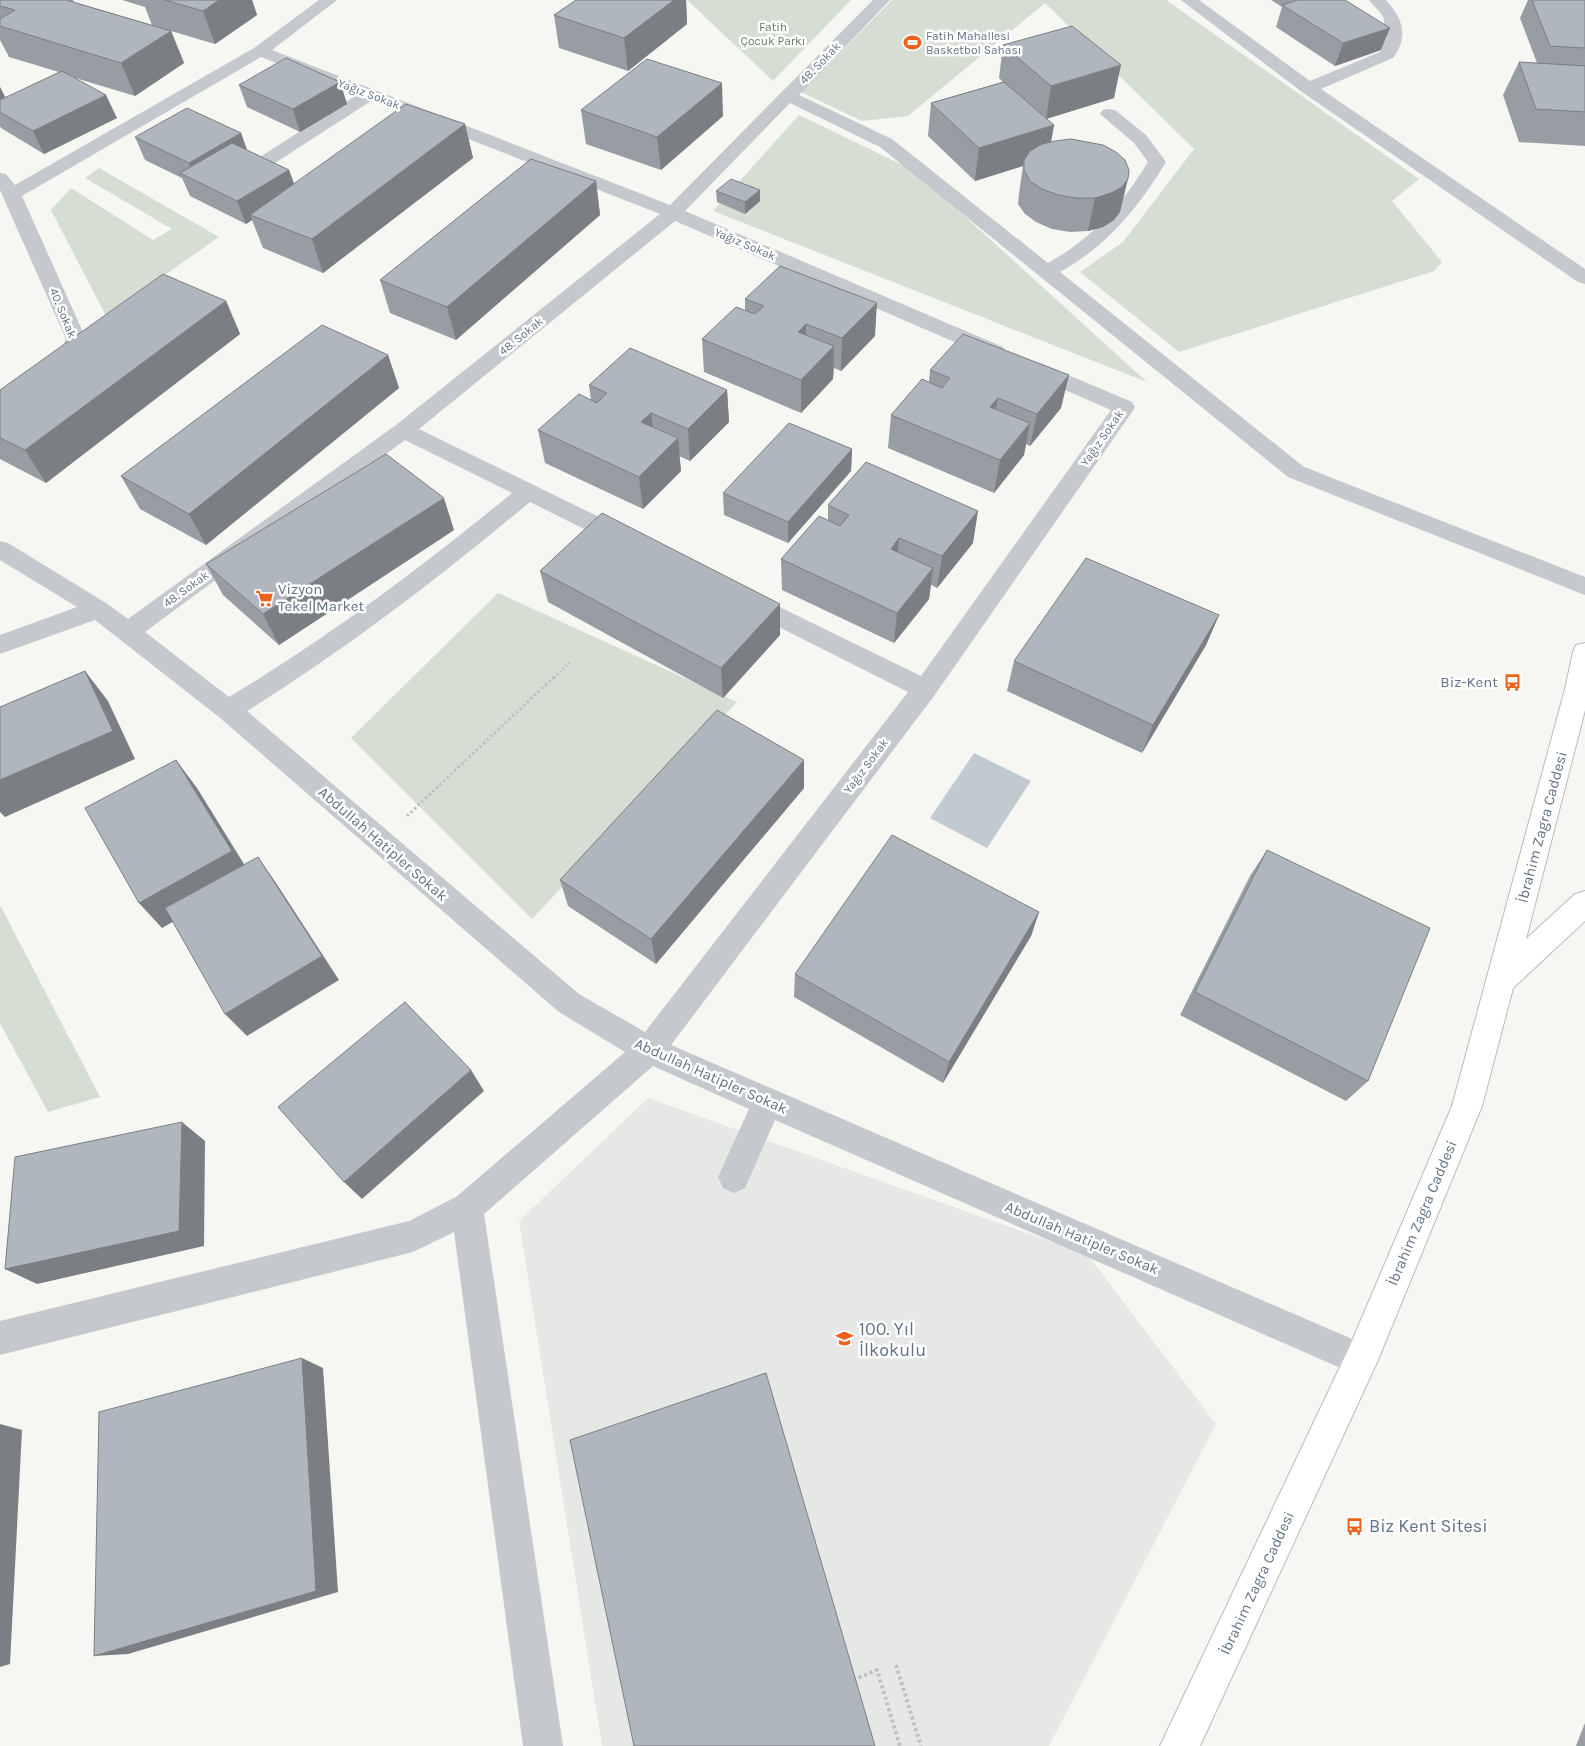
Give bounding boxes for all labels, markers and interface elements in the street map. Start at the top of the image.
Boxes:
park label: Fatih Çocuk Parkı [741,20,805,48]
place label: Fatih Mahallesi Basketbol Sahası [926,29,1021,57]
sports icon: Fatih Mahallesi Basketbol Sahası [902,33,922,53]
street label: 48. Sokak [797,39,844,87]
street label: Yağız Sokak [336,76,402,112]
street label: Yağız Sokak [712,225,778,263]
street label: 40. Sokak [47,286,79,340]
street label: 48. Sokak [496,314,546,358]
street label: Yağız Sokak [1078,407,1127,469]
street label: 48. Sokak [160,568,212,610]
place label: Vizyon Tekel Market [278,580,365,615]
supermarket icon: Vizyon Tekel Market [254,588,274,608]
bus stop icon: Biz-Kent [1502,672,1522,692]
place label: Biz-Kent [1440,673,1498,691]
street label: Yağız Sokak [841,736,891,796]
street label: İbrahim Zagra Caddesi [1513,749,1571,905]
street label: Abdullah Hatipler Sokak [315,783,451,905]
street label: Abdullah Hatipler Sokak [632,1034,790,1118]
street label: İbrahim Zagra Caddesi [1383,1138,1461,1288]
street label: Abdullah Hatipler Sokak [1002,1197,1162,1279]
place label: 100. Yıl İlkokulu [859,1318,926,1361]
school or university icon: 100. Yıl İlkokulu [835,1329,855,1349]
street label: İbrahim Zagra Caddesi [1216,1508,1298,1658]
place label: Biz Kent Sitesi [1369,1515,1488,1537]
bus stop icon: Biz Kent Sitesi [1345,1516,1365,1536]

